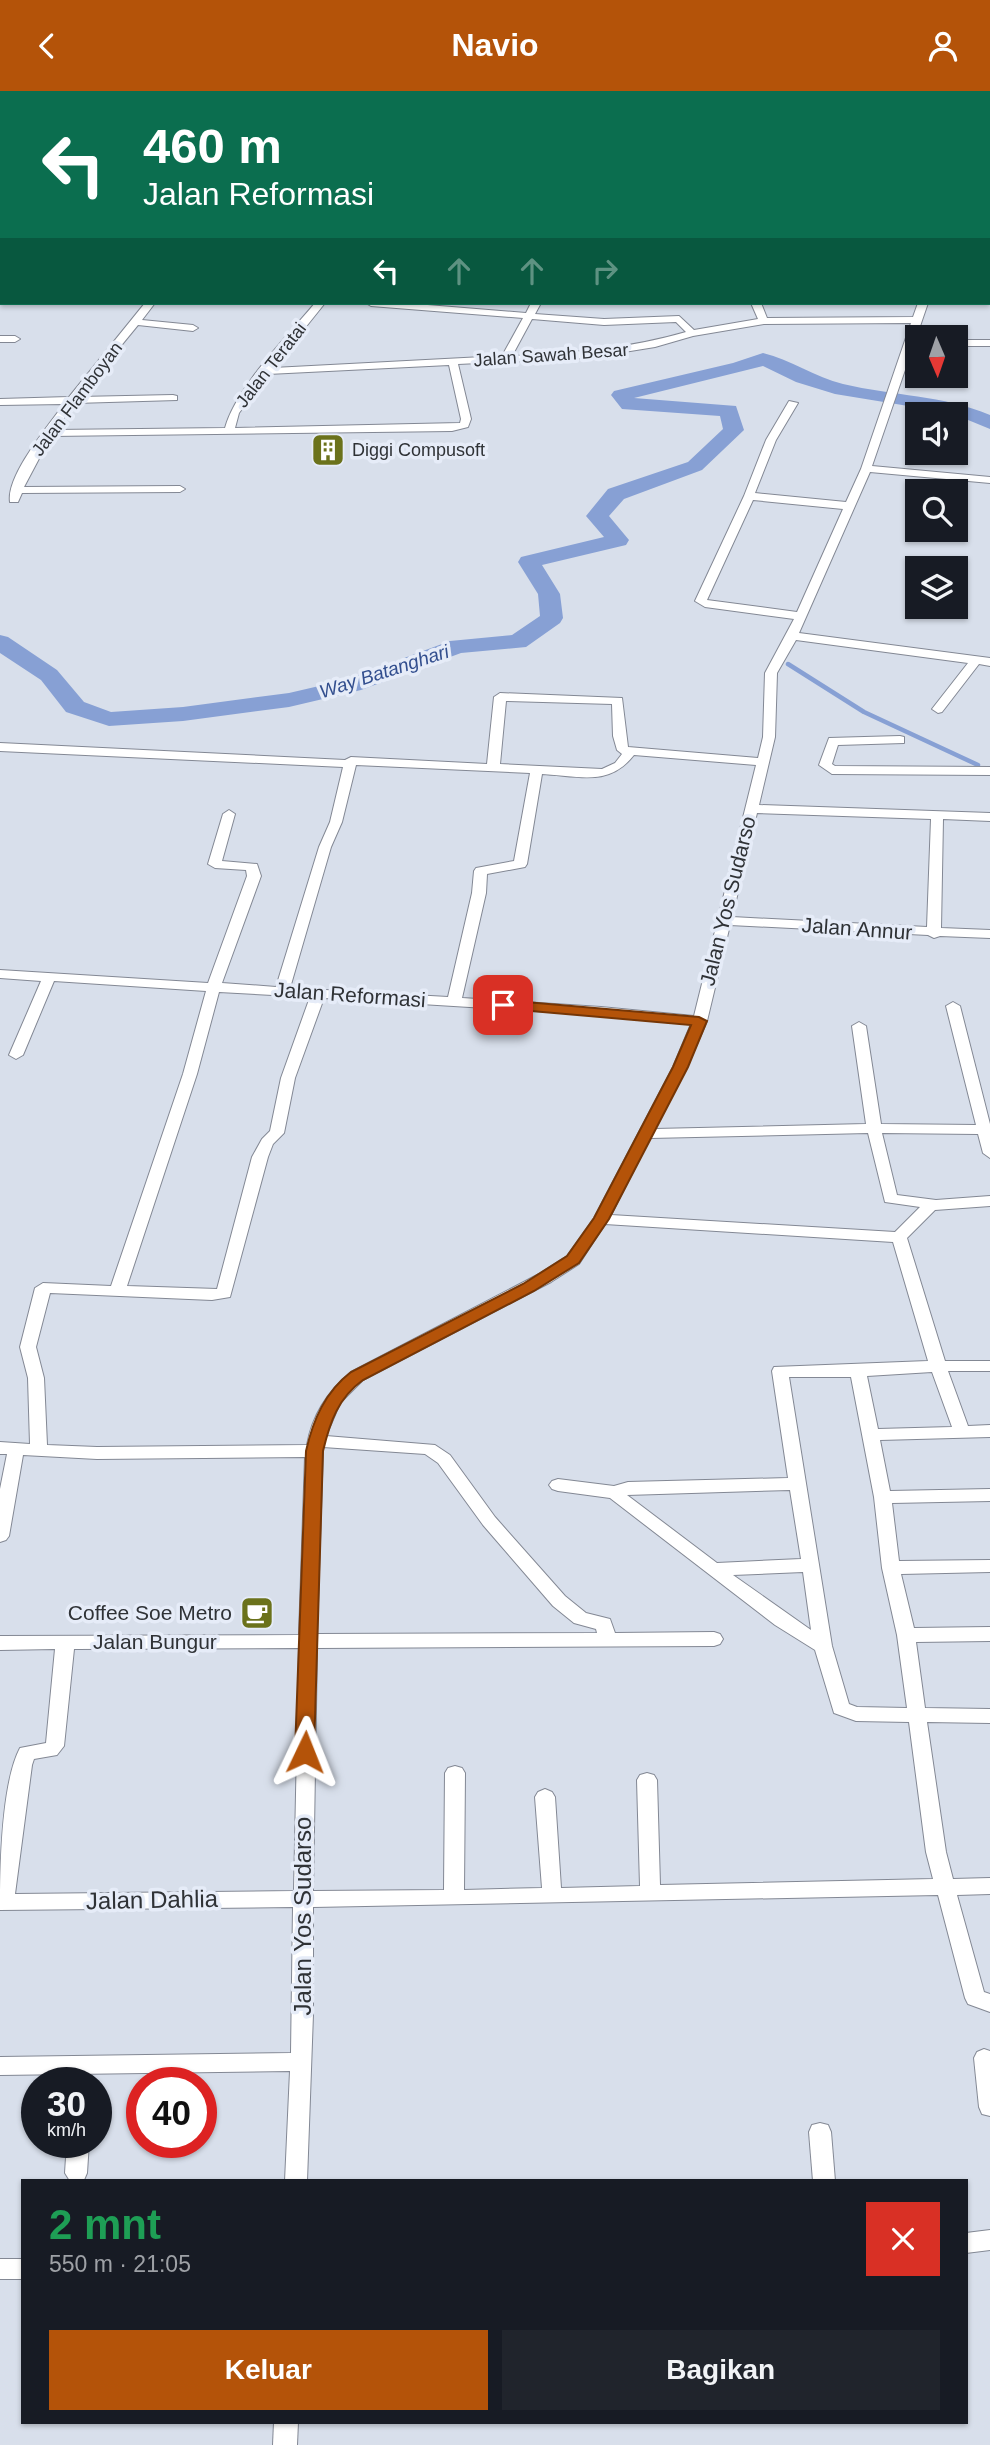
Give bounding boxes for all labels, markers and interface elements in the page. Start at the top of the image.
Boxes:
icon: back [28,27,66,65]
text: Navio [451,27,539,63]
icon: person [924,27,962,65]
icon: left [28,119,119,210]
text: 460 m [143,119,282,173]
text: Jalan Reformasi [143,176,374,212]
icon: left [367,252,405,290]
icon: ahead [440,252,478,290]
icon: ahead [513,252,551,290]
icon: right [586,252,624,290]
street label: Jalan Teratai [232,319,310,411]
north arrow [905,325,968,389]
map controls [905,325,968,619]
street label: Jalan Flamboyan [28,338,126,460]
street label: Jalan Sawah Besar [473,340,629,370]
button: sound [905,402,968,465]
building icon: Diggi Compusoft [309,431,347,469]
place label: Diggi Compusoft [352,440,485,460]
button: search [905,479,968,542]
button: layers [905,556,968,619]
water label: Way Batanghari [317,640,452,702]
street label: Jalan Yos Sudarso [695,814,760,988]
street label: Jalan Annur [801,913,913,944]
pin [473,975,533,1035]
street label: Jalan Reformasi [274,978,427,1011]
icon: arrive [484,986,522,1024]
cafe icon: Coffee Soe Metro [238,1594,276,1632]
place label: Coffee Soe Metro [68,1601,232,1624]
street label: Jalan Bungur [93,1630,217,1653]
position arrow [268,1715,342,1789]
street label: Jalan Yos Sudarso [289,1817,316,2015]
street label: Jalan Dahlia [86,1885,219,1914]
speed limit sign: 40 [126,2067,217,2158]
text: 30 [47,2084,86,2123]
text: km/h [47,2120,86,2140]
text: 2 mnt [49,2201,161,2248]
button: close [866,2202,940,2276]
text: 550 m · 21:05 [49,2251,191,2277]
button: Keluar [49,2330,488,2410]
button: Bagikan [502,2330,940,2410]

